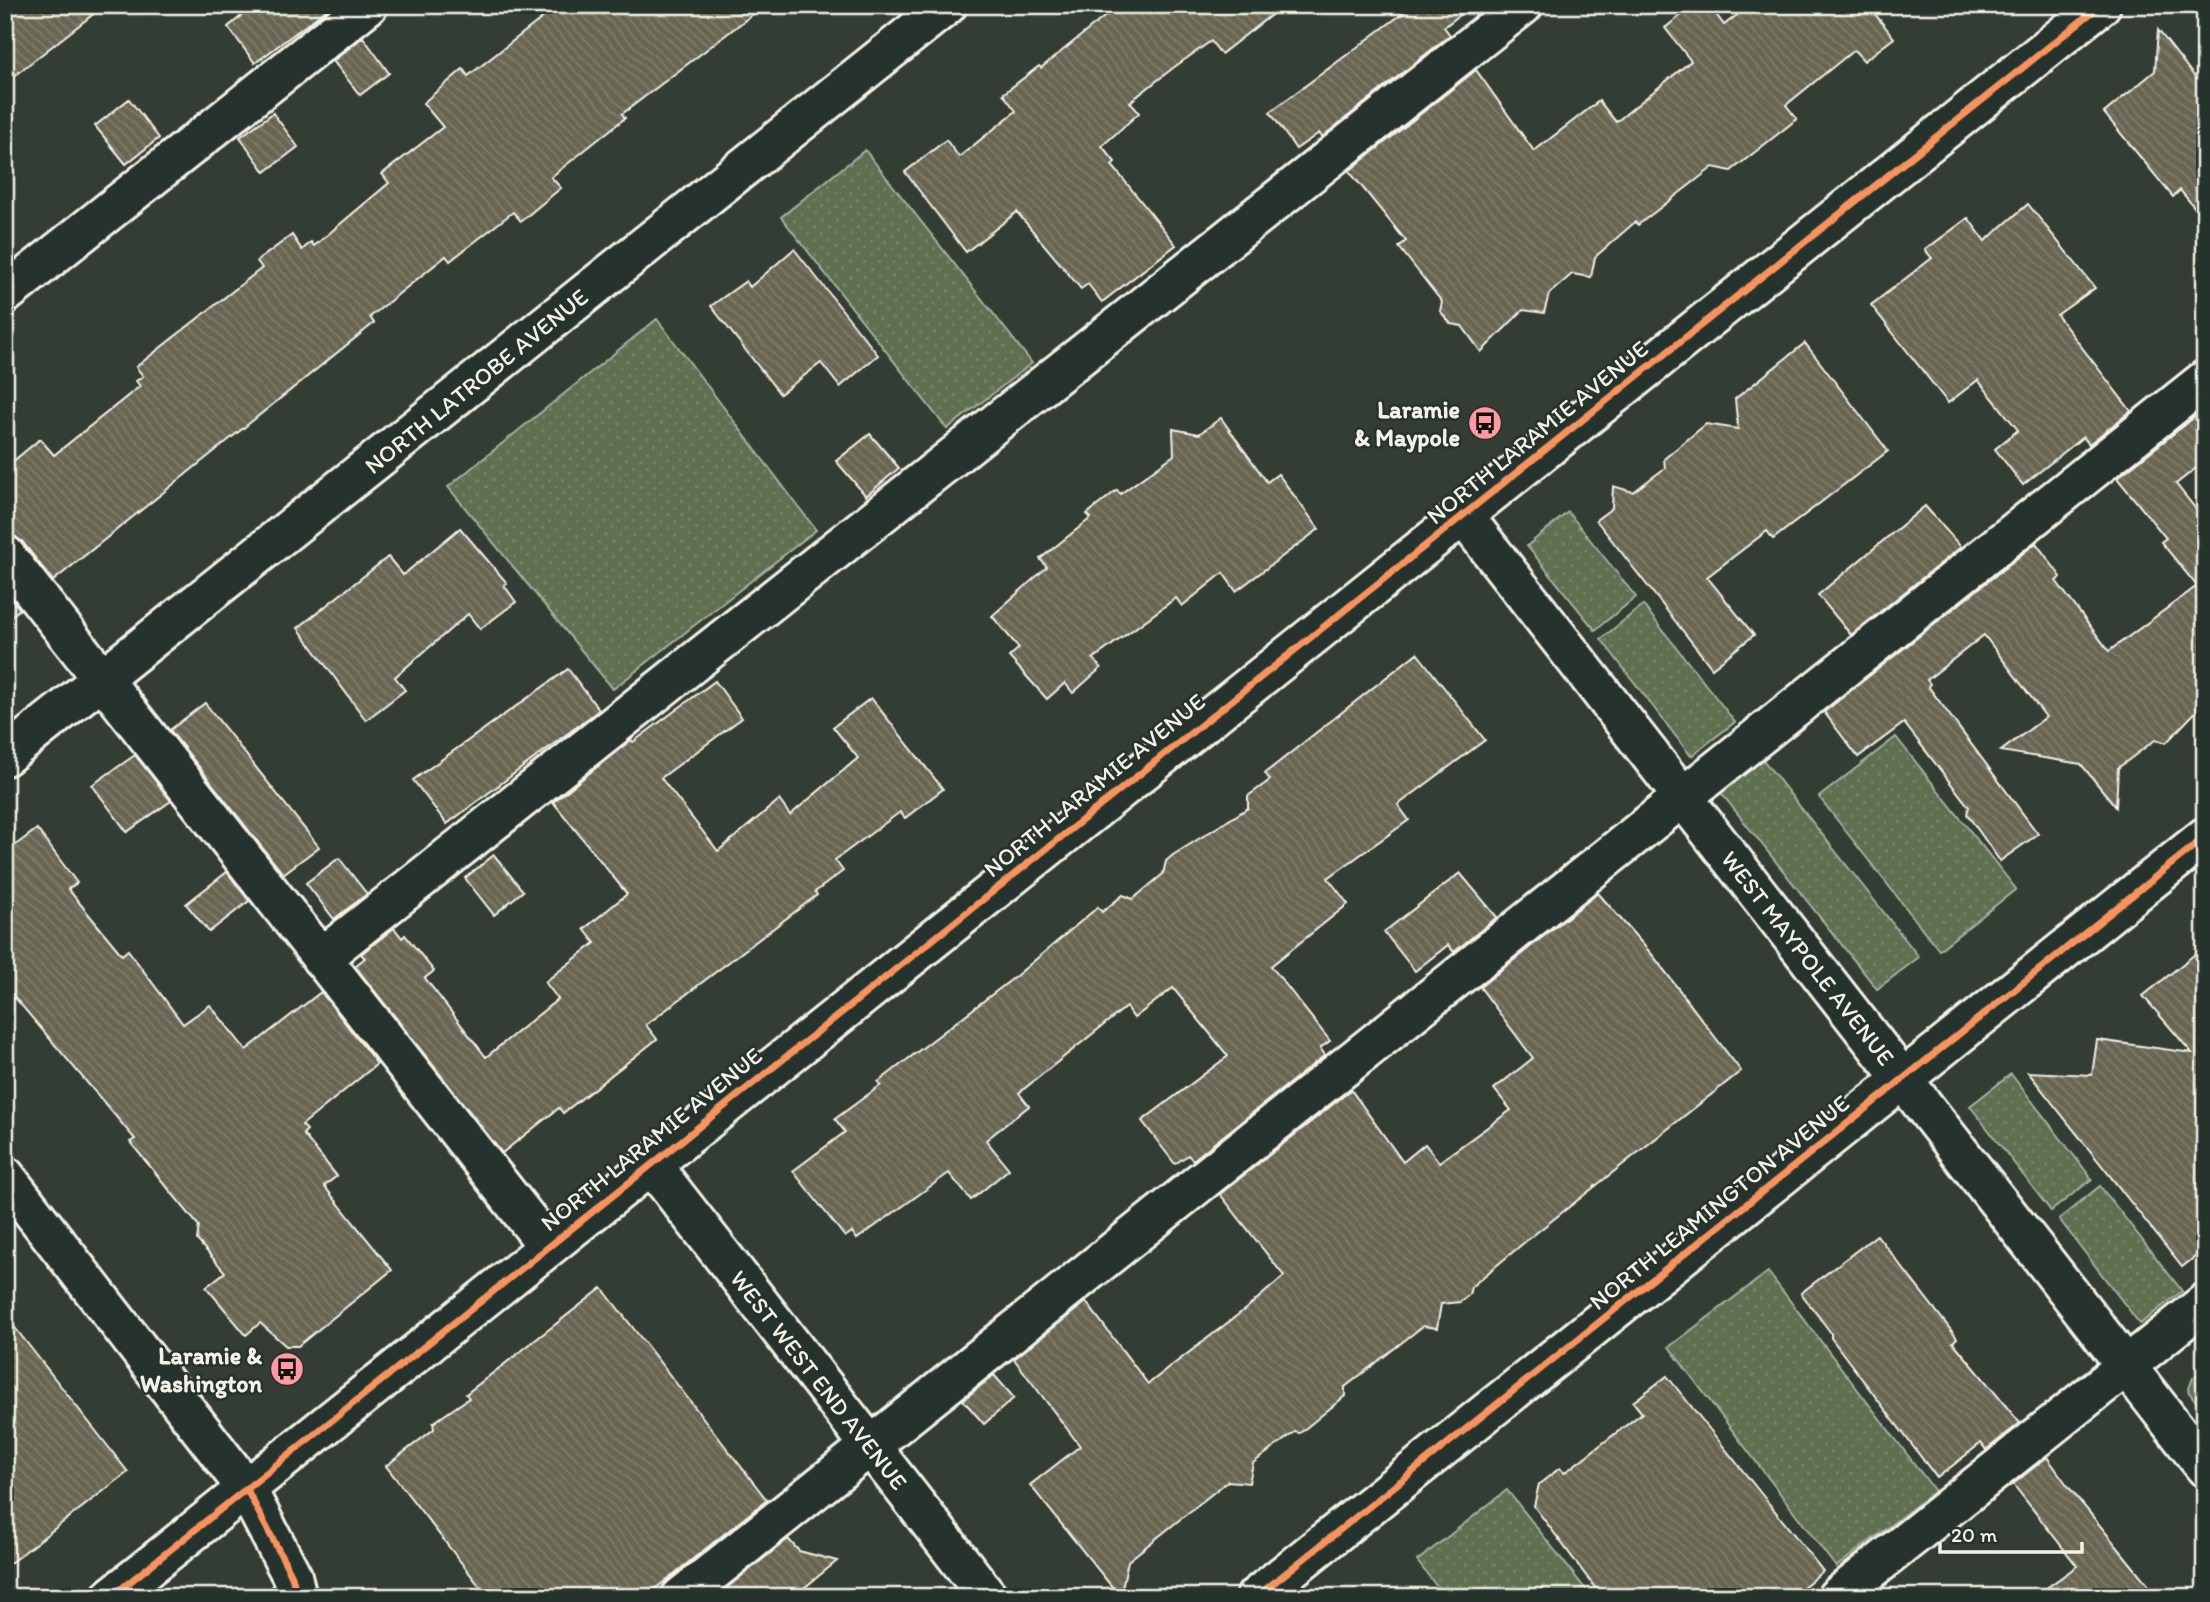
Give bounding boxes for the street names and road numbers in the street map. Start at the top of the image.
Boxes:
street label: NORTH LATROBE AVENUE [359,282,593,480]
street label: NORTH LARAMIE AVENUE [1420,334,1654,530]
street label: NORTH LARAMIE AVENUE [977,687,1211,883]
street label: WEST MAYPOLE AVENUE [1715,845,1901,1071]
street label: NORTH LARAMIE AVENUE [534,1041,768,1237]
street label: NORTH LEAMINGTON AVENUE [1583,1088,1855,1316]
street label: WEST WEST END AVENUE [724,1264,914,1496]

